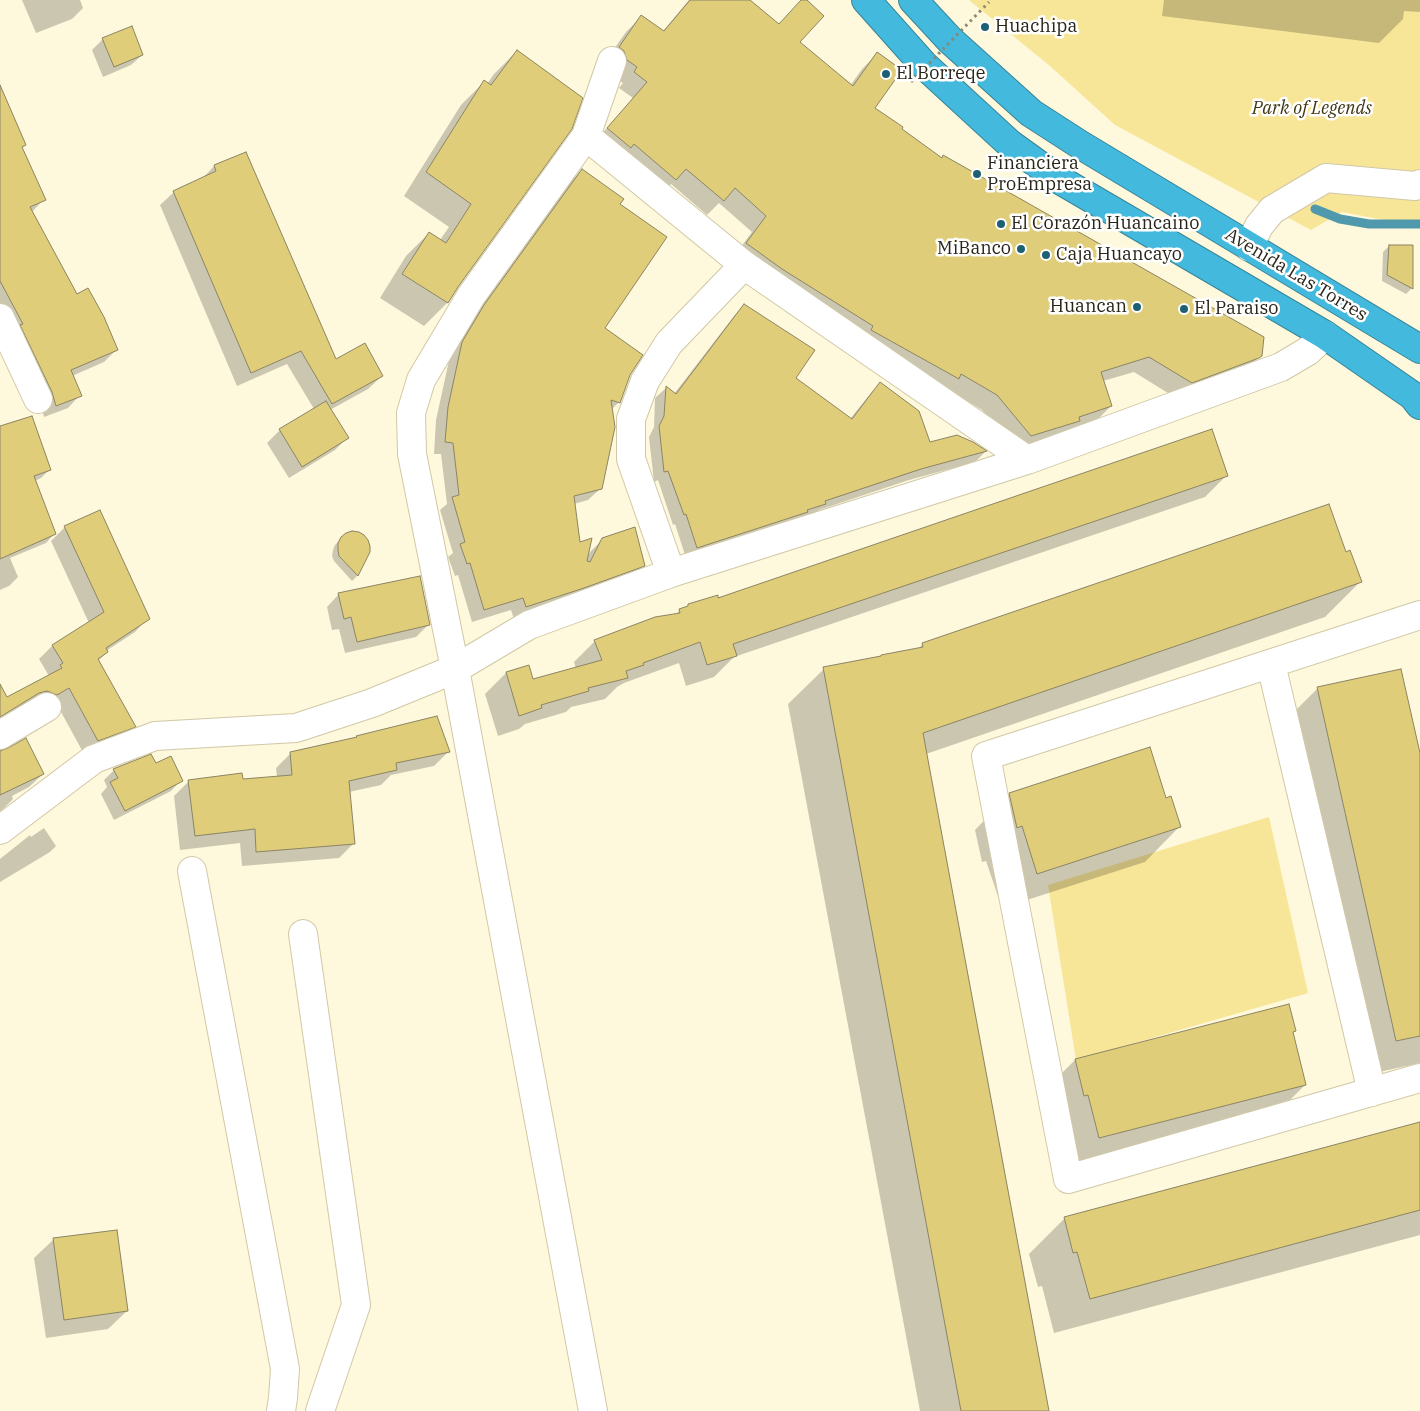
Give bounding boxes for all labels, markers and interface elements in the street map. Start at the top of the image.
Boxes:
place label: Huachipa [995,16,1077,38]
marker: Huachipa [979,21,991,33]
place label: El Borreqe [896,63,986,85]
marker: El Borreqe [880,68,892,80]
park label: Park of Legends [1252,98,1372,120]
place label: Financiera ProEmpresa [987,153,1092,195]
marker: Financiera ProEmpresa [971,168,983,180]
place label: El Corazón Huancaino [1011,213,1199,235]
marker: El Corazón Huancaino [995,218,1007,230]
street label: Avenida Las Torres [1221,224,1371,326]
place label: MiBanco [937,238,1011,260]
marker: MiBanco [1015,243,1027,255]
place label: Caja Huancayo [1056,244,1182,266]
marker: Caja Huancayo [1040,249,1052,261]
place label: Huancan [1050,296,1127,318]
place label: El Paraiso [1194,298,1278,320]
marker: Huancan [1131,301,1143,313]
marker: El Paraiso [1178,303,1190,315]

